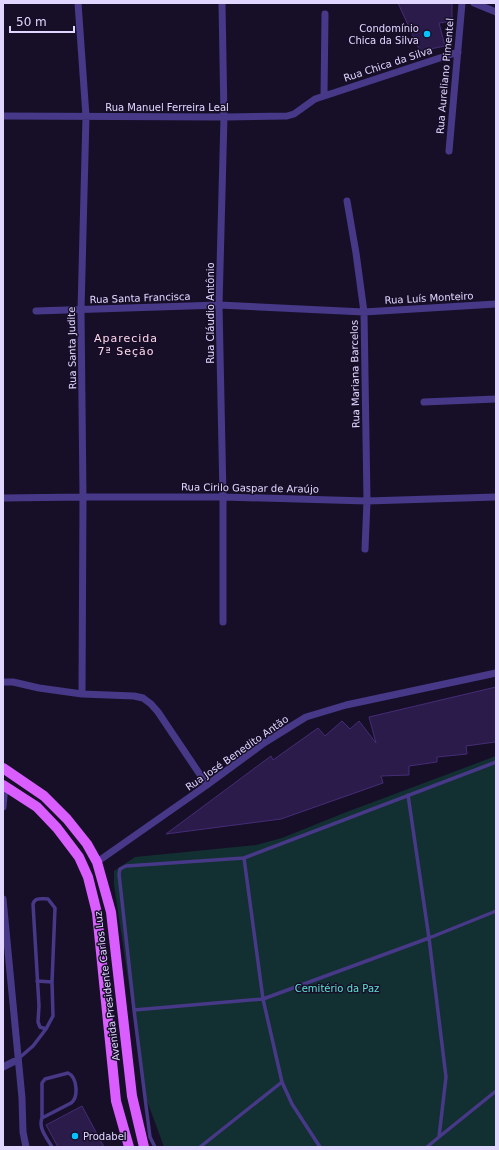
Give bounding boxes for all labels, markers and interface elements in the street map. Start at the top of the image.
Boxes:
scale bar [10,8,74,34]
text: 50 m [16,15,47,29]
street label: Rua Aureliano Pimentel [434,18,456,134]
place label: Condomínio Chica da Silva [348,23,419,46]
marker: Condomínio Chica da Silva [422,29,432,39]
street label: Rua Chica da Silva [342,44,434,84]
street label: Rua Manuel Ferreira Leal [105,102,229,113]
street label: Rua Cláudio Antônio [205,262,216,364]
street label: Rua Luís Monteiro [384,290,474,306]
street label: Rua Santa Francisca [89,291,191,305]
street label: Rua Santa Judite [66,307,78,389]
street label: Rua Mariana Barcelos [349,320,361,428]
district label: Aparecida 7ª Seção [94,332,158,358]
street label: Rua Cirilo Gaspar de Araújo [181,481,319,495]
street label: Rua José Benedito Antão [183,713,291,793]
street label: Avenida Presidente Carlos Luz [92,911,122,1061]
park label: Cemitério da Paz [295,983,379,994]
marker: Prodabel [70,1131,80,1141]
place label: Prodabel [83,1131,127,1142]

